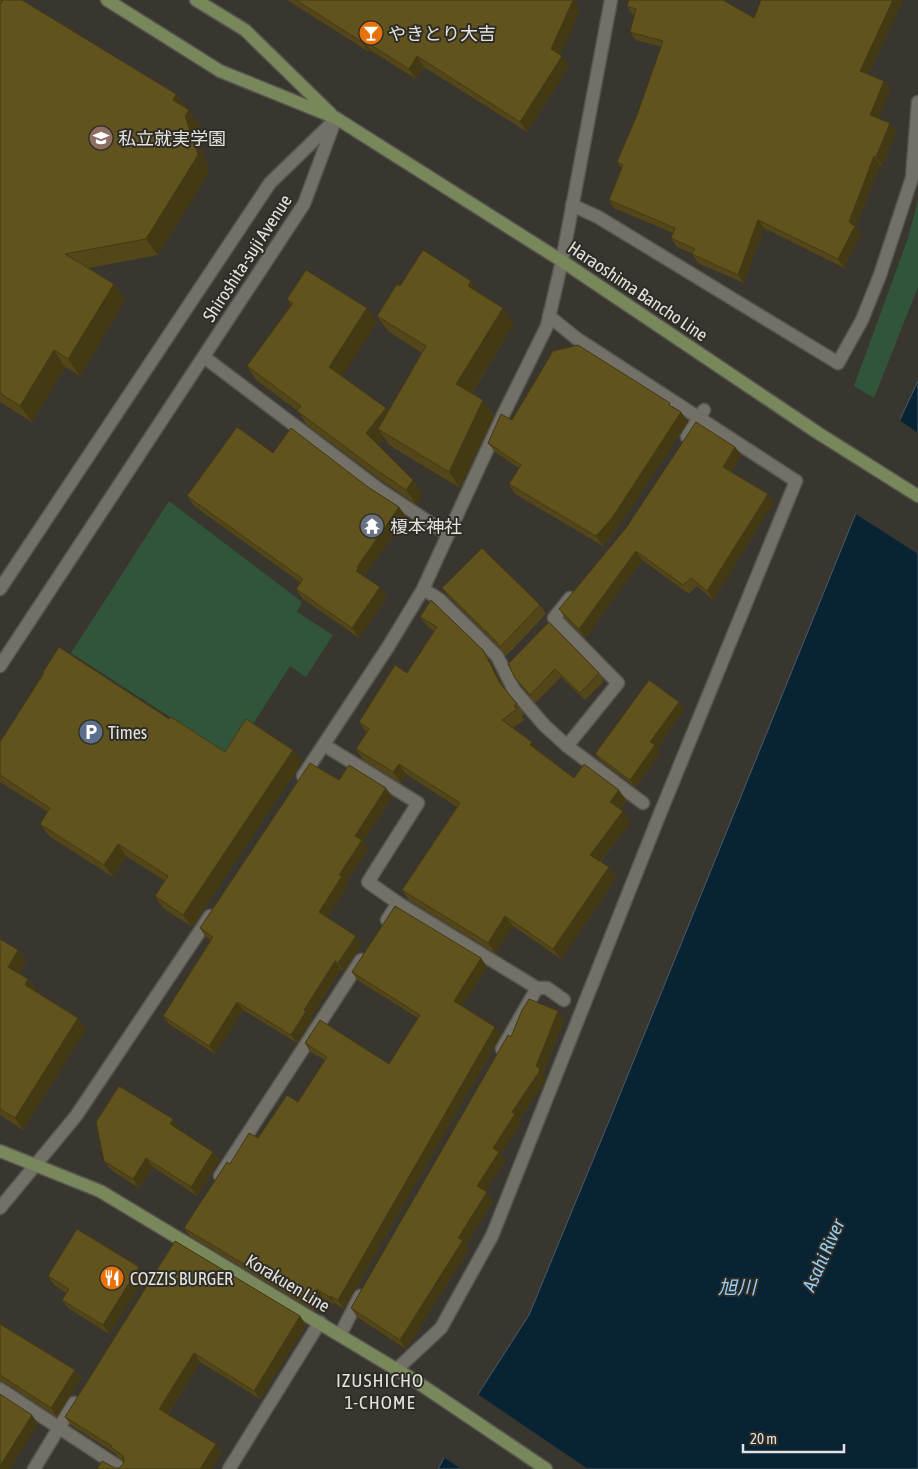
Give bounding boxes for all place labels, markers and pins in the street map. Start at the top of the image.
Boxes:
bar icon: やきとり大吉 [358,20,384,46]
place label: やきとり大吉 [388,23,496,44]
school or university icon: 私立就実学園 [88,125,114,151]
place label: 私立就実学園 [118,128,226,149]
temple icon: 榎本神社 [359,513,385,539]
place label: 榎本神社 [390,516,462,537]
parking icon: Times [78,719,104,745]
place label: Times [108,722,147,743]
restaurant icon: COZZIS BURGER [99,1265,125,1291]
place label: COZZIS BURGER [130,1268,233,1289]

